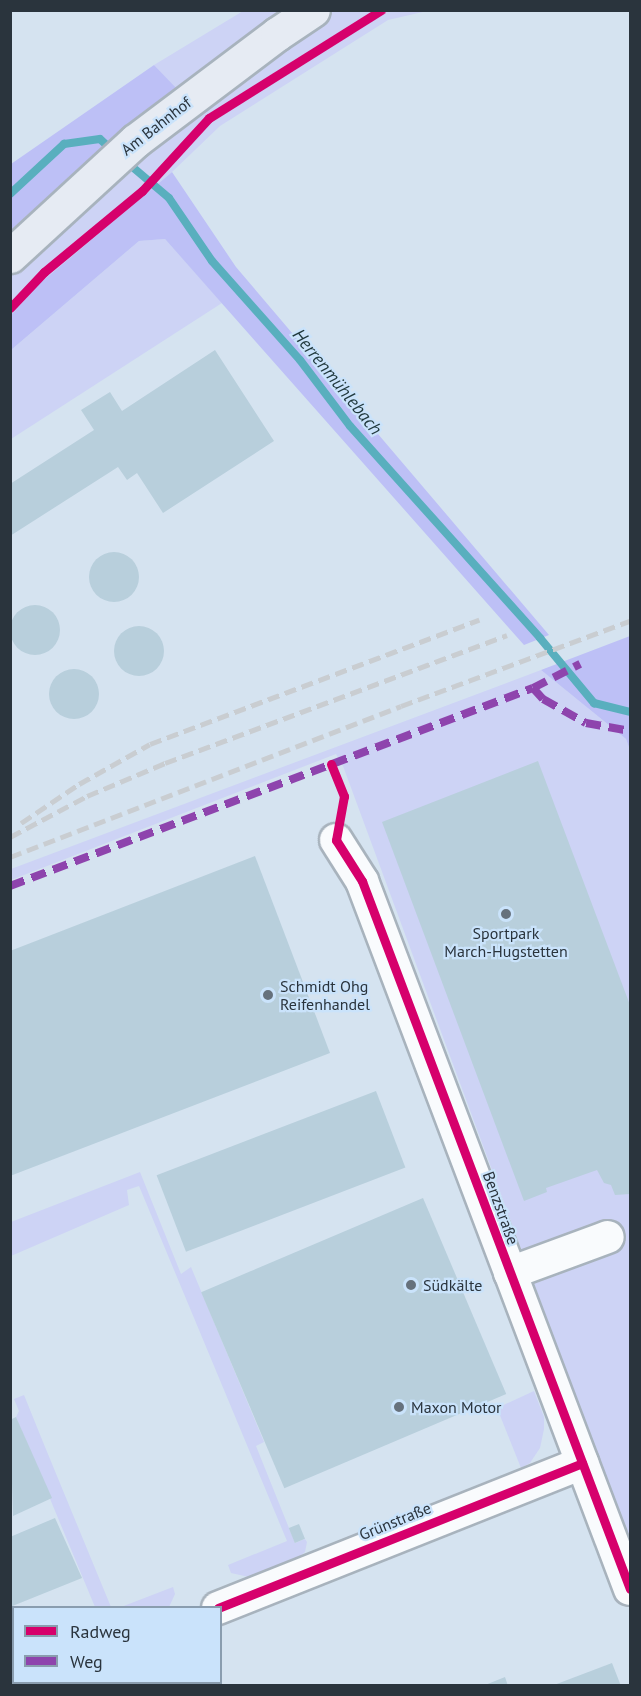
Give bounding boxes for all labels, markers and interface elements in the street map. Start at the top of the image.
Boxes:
street label: Am Bahnhof [117,93,195,159]
water label: Herrenmühlebach [288,325,386,439]
marker: Sportpark March-Hugstetten [499,907,513,921]
place label: Sportpark March-Hugstetten [444,923,568,961]
place label: Schmidt Ohg Reifenhandel [280,976,370,1014]
marker: Schmidt Ohg Reifenhandel [261,988,275,1002]
street label: Benzstraße [479,1169,523,1247]
place label: Südkälte [423,1275,482,1295]
marker: Südkälte [404,1278,418,1292]
place label: Maxon Motor [411,1397,502,1417]
marker: Maxon Motor [392,1400,406,1414]
street label: Grünstraße [356,1498,434,1544]
legend [12,1606,222,1684]
text: Radweg [70,1620,131,1643]
text: Weg [70,1650,103,1673]

